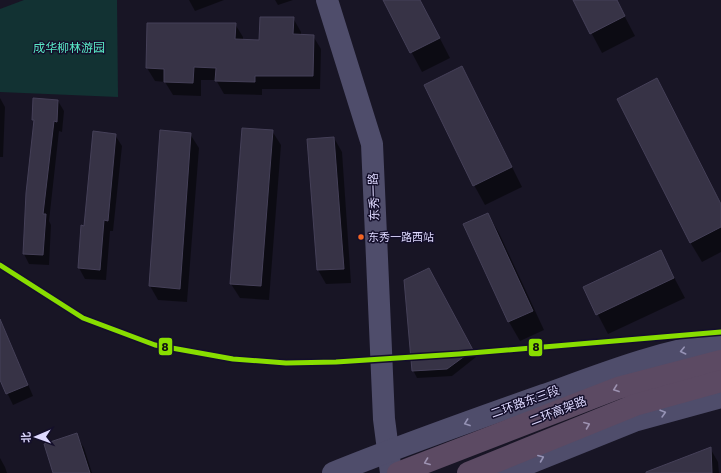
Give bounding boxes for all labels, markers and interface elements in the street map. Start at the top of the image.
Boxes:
park label: 成华柳林游园 [33,40,105,55]
street label: 东秀一路 [365,173,382,221]
place label: 东秀一路西站 [368,230,434,243]
marker: 东秀一路西站 [356,232,366,242]
line badge: 8 [158,337,173,356]
line badge: 8 [528,338,543,357]
text: 8 [161,340,169,353]
text: 8 [532,340,540,353]
one-way arrow [680,346,687,355]
street label: 二环路东三段 [488,382,561,421]
one-way arrow [612,384,619,392]
street label: 二环高架路 [527,393,589,428]
one-way arrow [659,409,666,418]
north arrow [16,417,56,457]
one-way arrow [463,418,470,426]
one-way arrow [583,421,590,429]
text: 北 [19,432,32,443]
one-way arrow [537,455,544,463]
one-way arrow [424,457,431,465]

